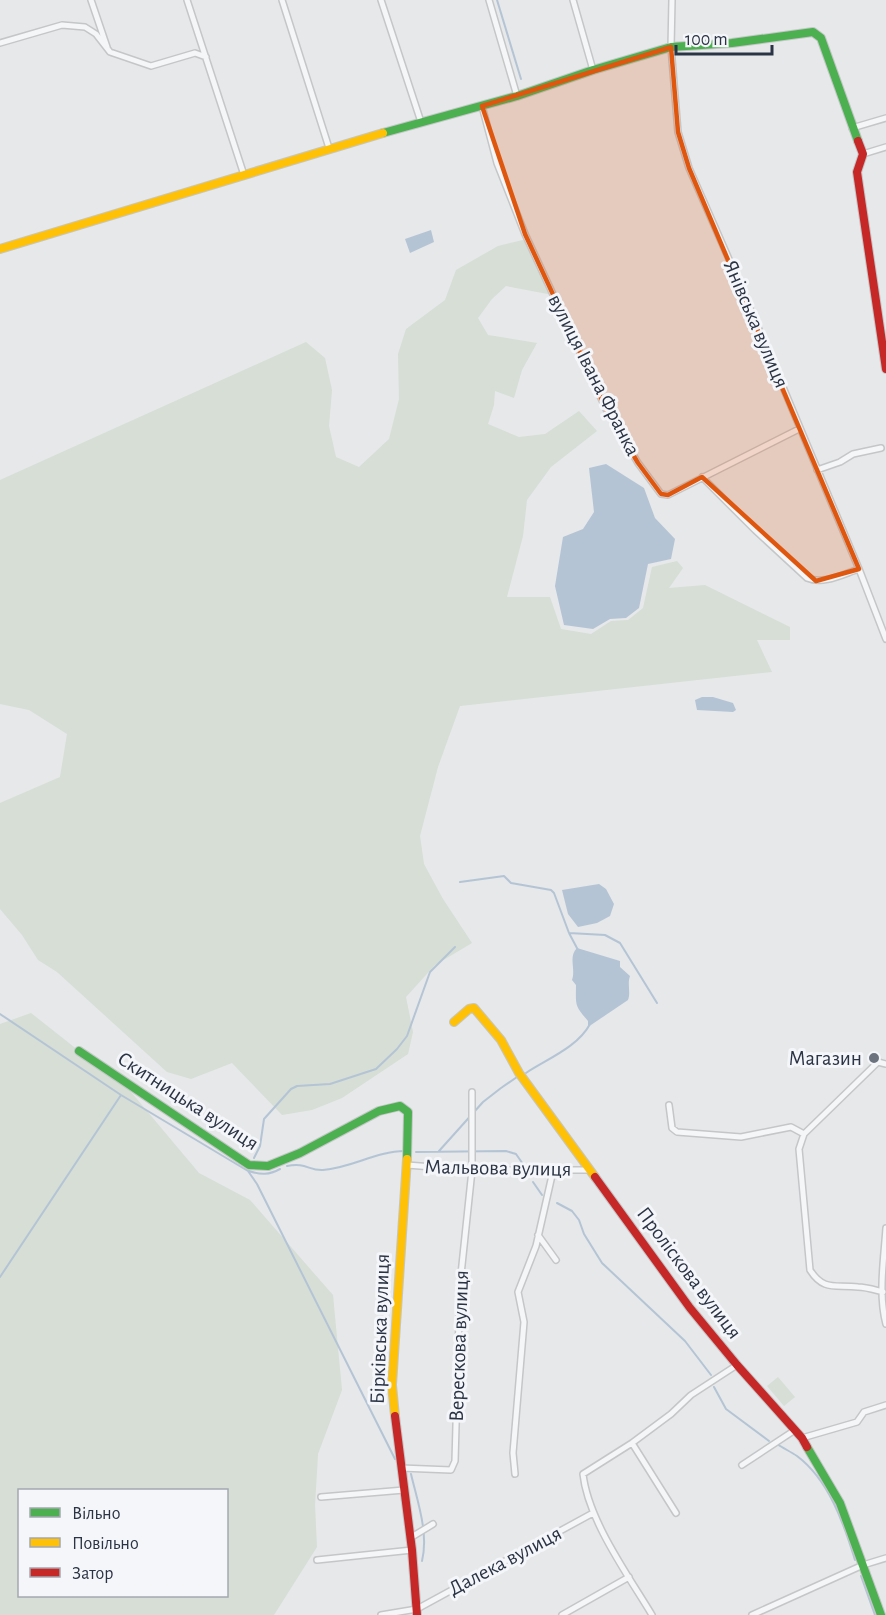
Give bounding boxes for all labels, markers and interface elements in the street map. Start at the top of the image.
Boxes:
scale bar [676,18,772,56]
text: 100 m [685,31,728,49]
street label: Янівська вулиця [720,257,792,391]
street label: вулиця Івана Франка [544,291,644,459]
street label: Скитницька вулиця [114,1048,262,1154]
place label: Магазин [788,1048,862,1069]
marker: Магазин [867,1051,881,1065]
street label: Мальвова вулиця [424,1156,572,1180]
street label: Проліскова вулиця [633,1203,745,1343]
street label: Бірківська вулиця [367,1253,393,1405]
street label: Верескова вулиця [446,1270,472,1422]
legend [18,1489,228,1597]
text: Вільно [72,1505,120,1523]
street label: Далека вулиця [445,1522,565,1600]
text: Повільно [72,1535,139,1553]
text: Затор [72,1565,113,1583]

